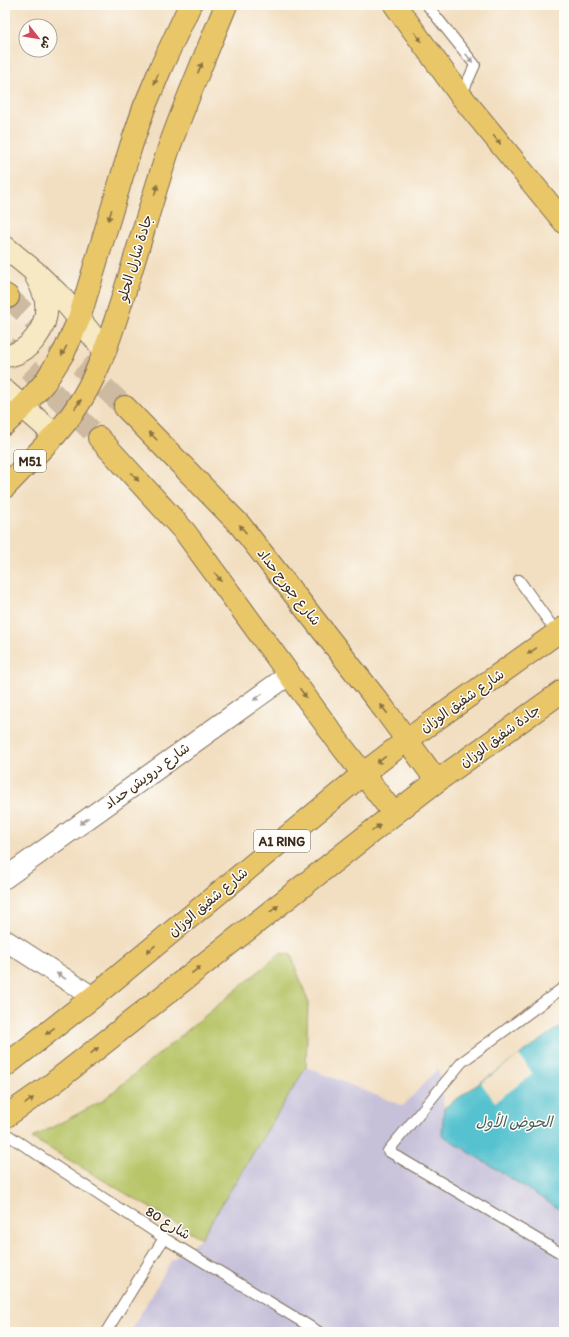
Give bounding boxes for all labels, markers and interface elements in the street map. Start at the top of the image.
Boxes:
north arrow [18,18,58,58]
one-way arrow [414,31,422,42]
text: ش [37,34,55,51]
one-way arrow [465,52,473,63]
one-way arrow [198,62,204,74]
one-way arrow [153,73,159,84]
one-way arrow [492,134,501,145]
one-way arrow [153,184,159,196]
one-way arrow [107,209,113,221]
street label: جادة شارل الحلو [113,212,157,305]
one-way arrow [61,345,67,357]
one-way arrow [74,398,82,409]
one-way arrow [148,431,158,441]
road number: M51 [14,450,46,472]
one-way arrow [130,472,139,482]
one-way arrow [239,524,248,535]
street label: شارع جورج حداد [253,545,325,630]
one-way arrow [214,572,222,582]
one-way arrow [527,647,537,655]
street label: شارع شفيق الوزان [417,666,508,737]
one-way arrow [299,688,307,698]
one-way arrow [253,693,263,701]
street label: جادة شفيق الوزان [456,701,544,772]
one-way arrow [379,703,388,714]
street label: شارع درويش حداد [101,739,194,814]
one-way arrow [376,755,387,764]
one-way arrow [79,817,89,825]
one-way arrow [371,824,382,832]
road number: A1 RING [254,830,310,852]
street label: شارع شفيق الوزان [165,864,252,941]
one-way arrow [269,904,280,913]
one-way arrow [146,945,157,954]
one-way arrow [191,966,202,975]
one-way arrow [56,972,66,980]
one-way arrow [45,1027,56,1035]
one-way arrow [89,1047,100,1055]
one-way arrow [24,1097,34,1105]
water label: الحوض الأول [476,1112,555,1132]
street label: شارع 80 [142,1203,194,1244]

